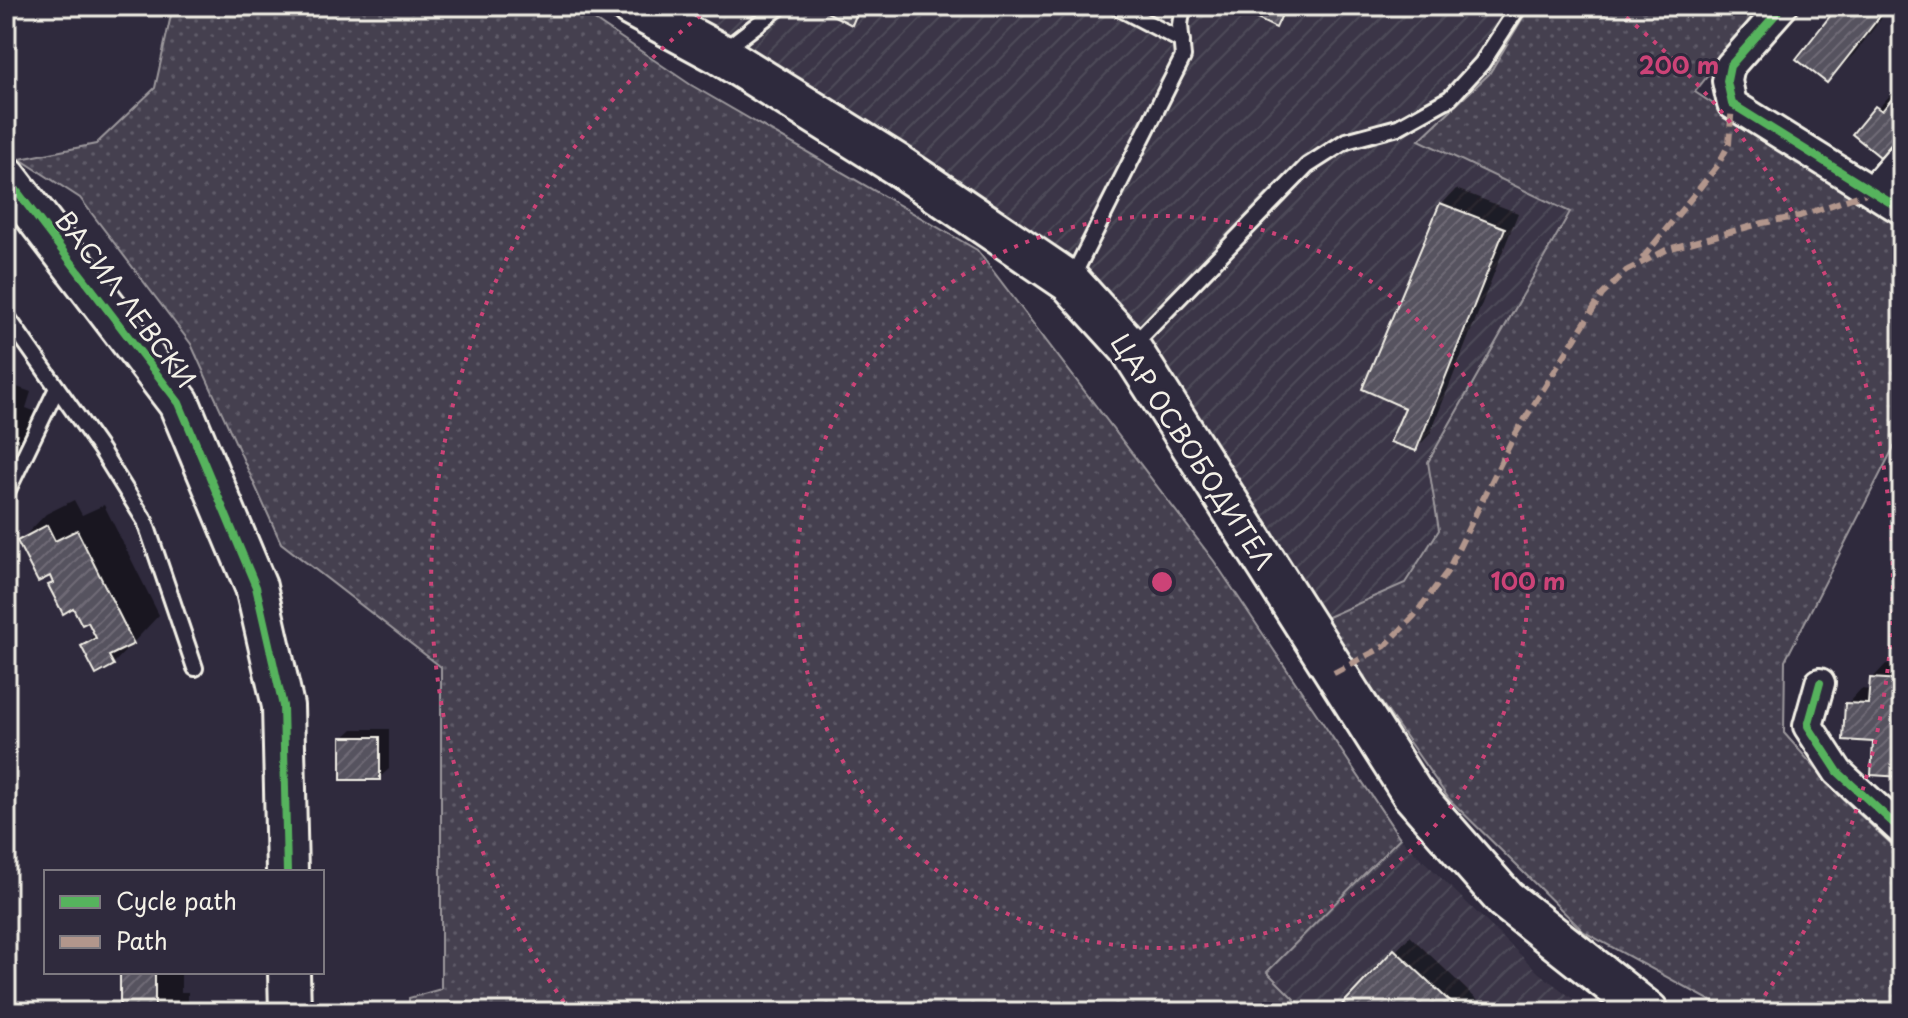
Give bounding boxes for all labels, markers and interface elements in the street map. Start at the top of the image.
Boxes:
text: 200 m [1639,46,1719,82]
street label: ВАСИЛ ЛЕВСКИ [47,202,206,396]
street label: ЦАР ОСВОБОДИТЕЛ [1102,325,1284,577]
text: 100 m [1491,562,1565,598]
centre of rings [1148,568,1176,596]
legend [44,870,324,974]
text: Cycle path [116,882,237,918]
text: Path [116,922,168,958]

